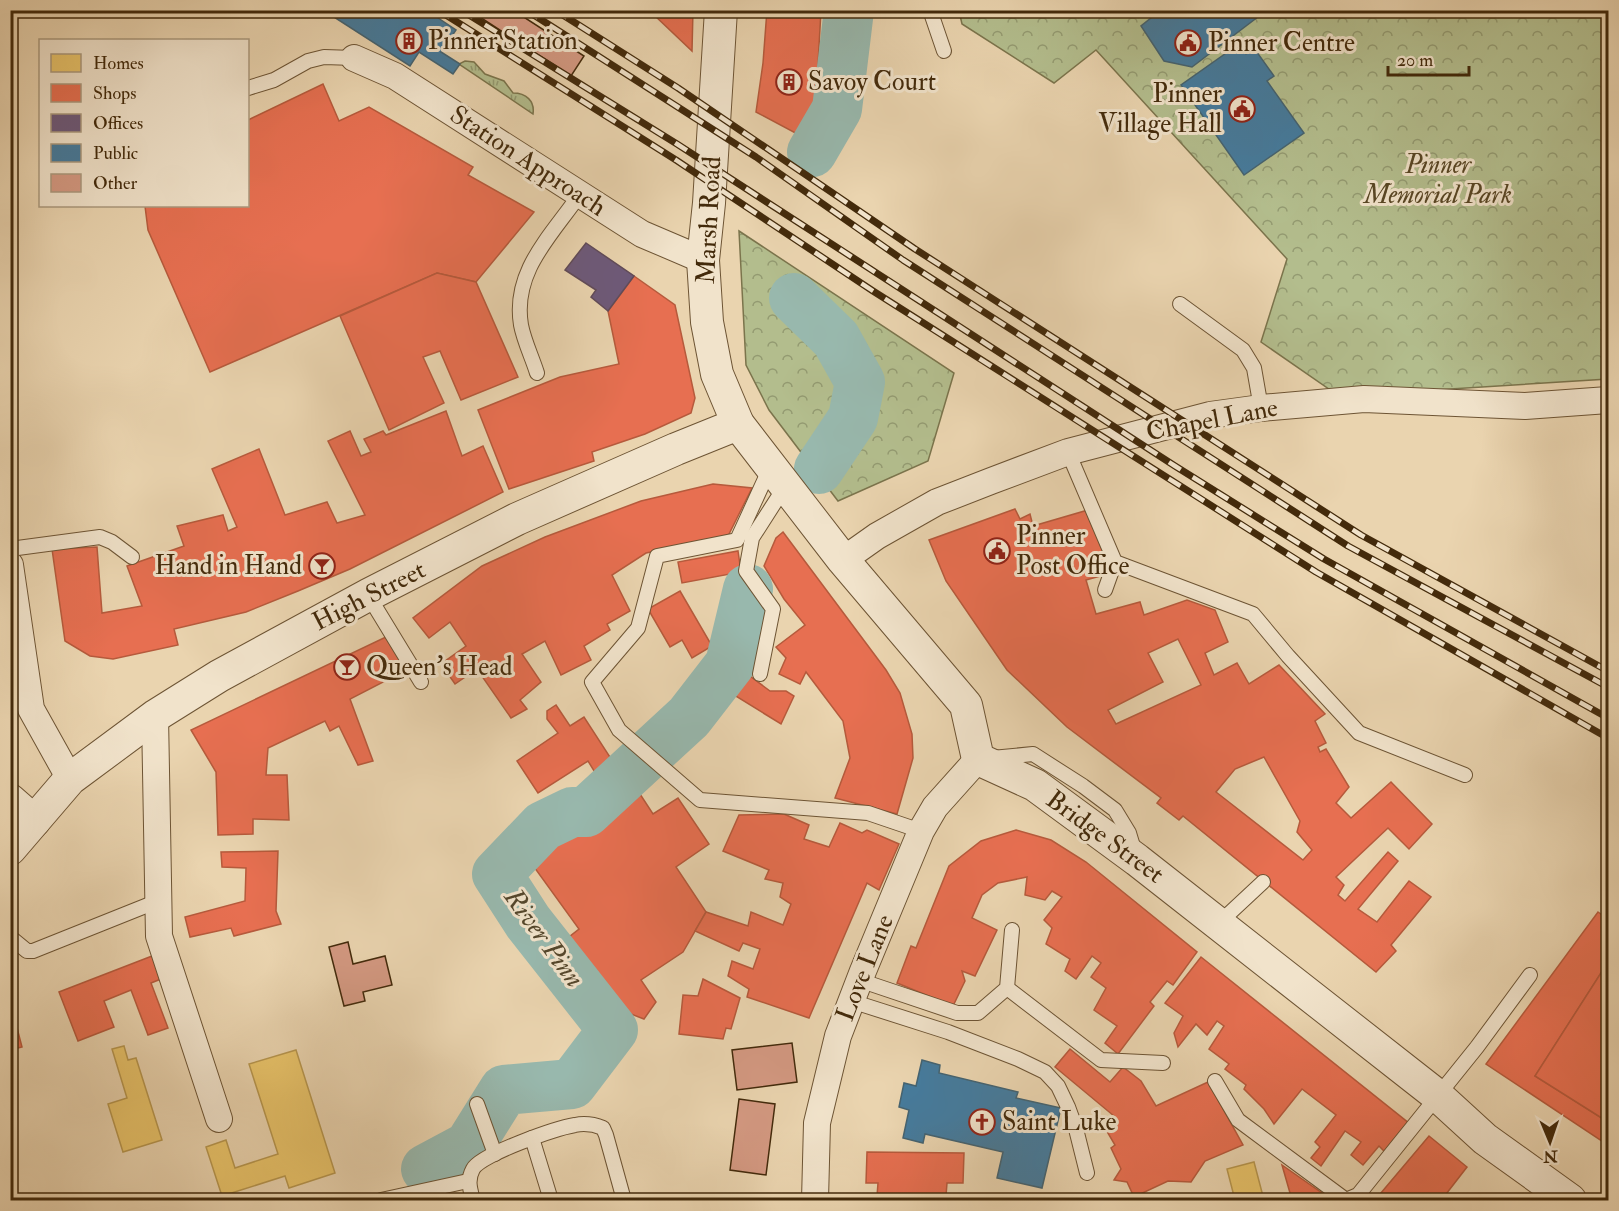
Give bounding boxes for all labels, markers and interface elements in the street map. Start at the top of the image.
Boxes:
place label: Pinner Station [428,25,578,57]
building icon: Pinner Station [394,26,424,56]
place label: Pinner Centre [1208,27,1355,59]
public building icon: Pinner Centre [1173,28,1203,58]
legend [39,39,249,207]
scale bar [1388,39,1469,77]
text: 20 m [1397,49,1433,72]
text: Homes [93,52,144,75]
place label: Savoy Court [808,66,936,98]
building icon: Savoy Court [774,67,804,97]
place label: Pinner Village Hall [1098,78,1222,140]
text: Shops [93,82,136,105]
public building icon: Pinner Village Hall [1227,94,1257,124]
street label: Station Approach [443,99,612,224]
text: Offices [93,112,143,135]
text: Public [93,142,138,165]
park label: Pinner Memorial Park [1362,149,1512,211]
street label: Marsh Road [690,155,728,285]
text: Other [93,172,137,195]
street label: Chapel Lane [1144,392,1281,449]
place label: Pinner Post Office [1016,520,1129,582]
public building icon: Pinner Post Office [982,536,1012,566]
place label: Hand in Hand [154,550,302,582]
bar icon: Hand in Hand [307,551,337,581]
street label: High Street [307,554,431,638]
place label: Queen's Head [366,651,513,683]
bar icon: Queen's Head [332,652,362,682]
street label: Bridge Street [1040,784,1170,890]
water label: River Pinn [497,881,591,994]
street label: Love Lane [829,910,901,1026]
place label: Saint Luke [1002,1106,1117,1138]
church icon: Saint Luke [967,1107,997,1137]
north arrow [1520,1112,1580,1172]
text: N [1542,1146,1559,1166]

